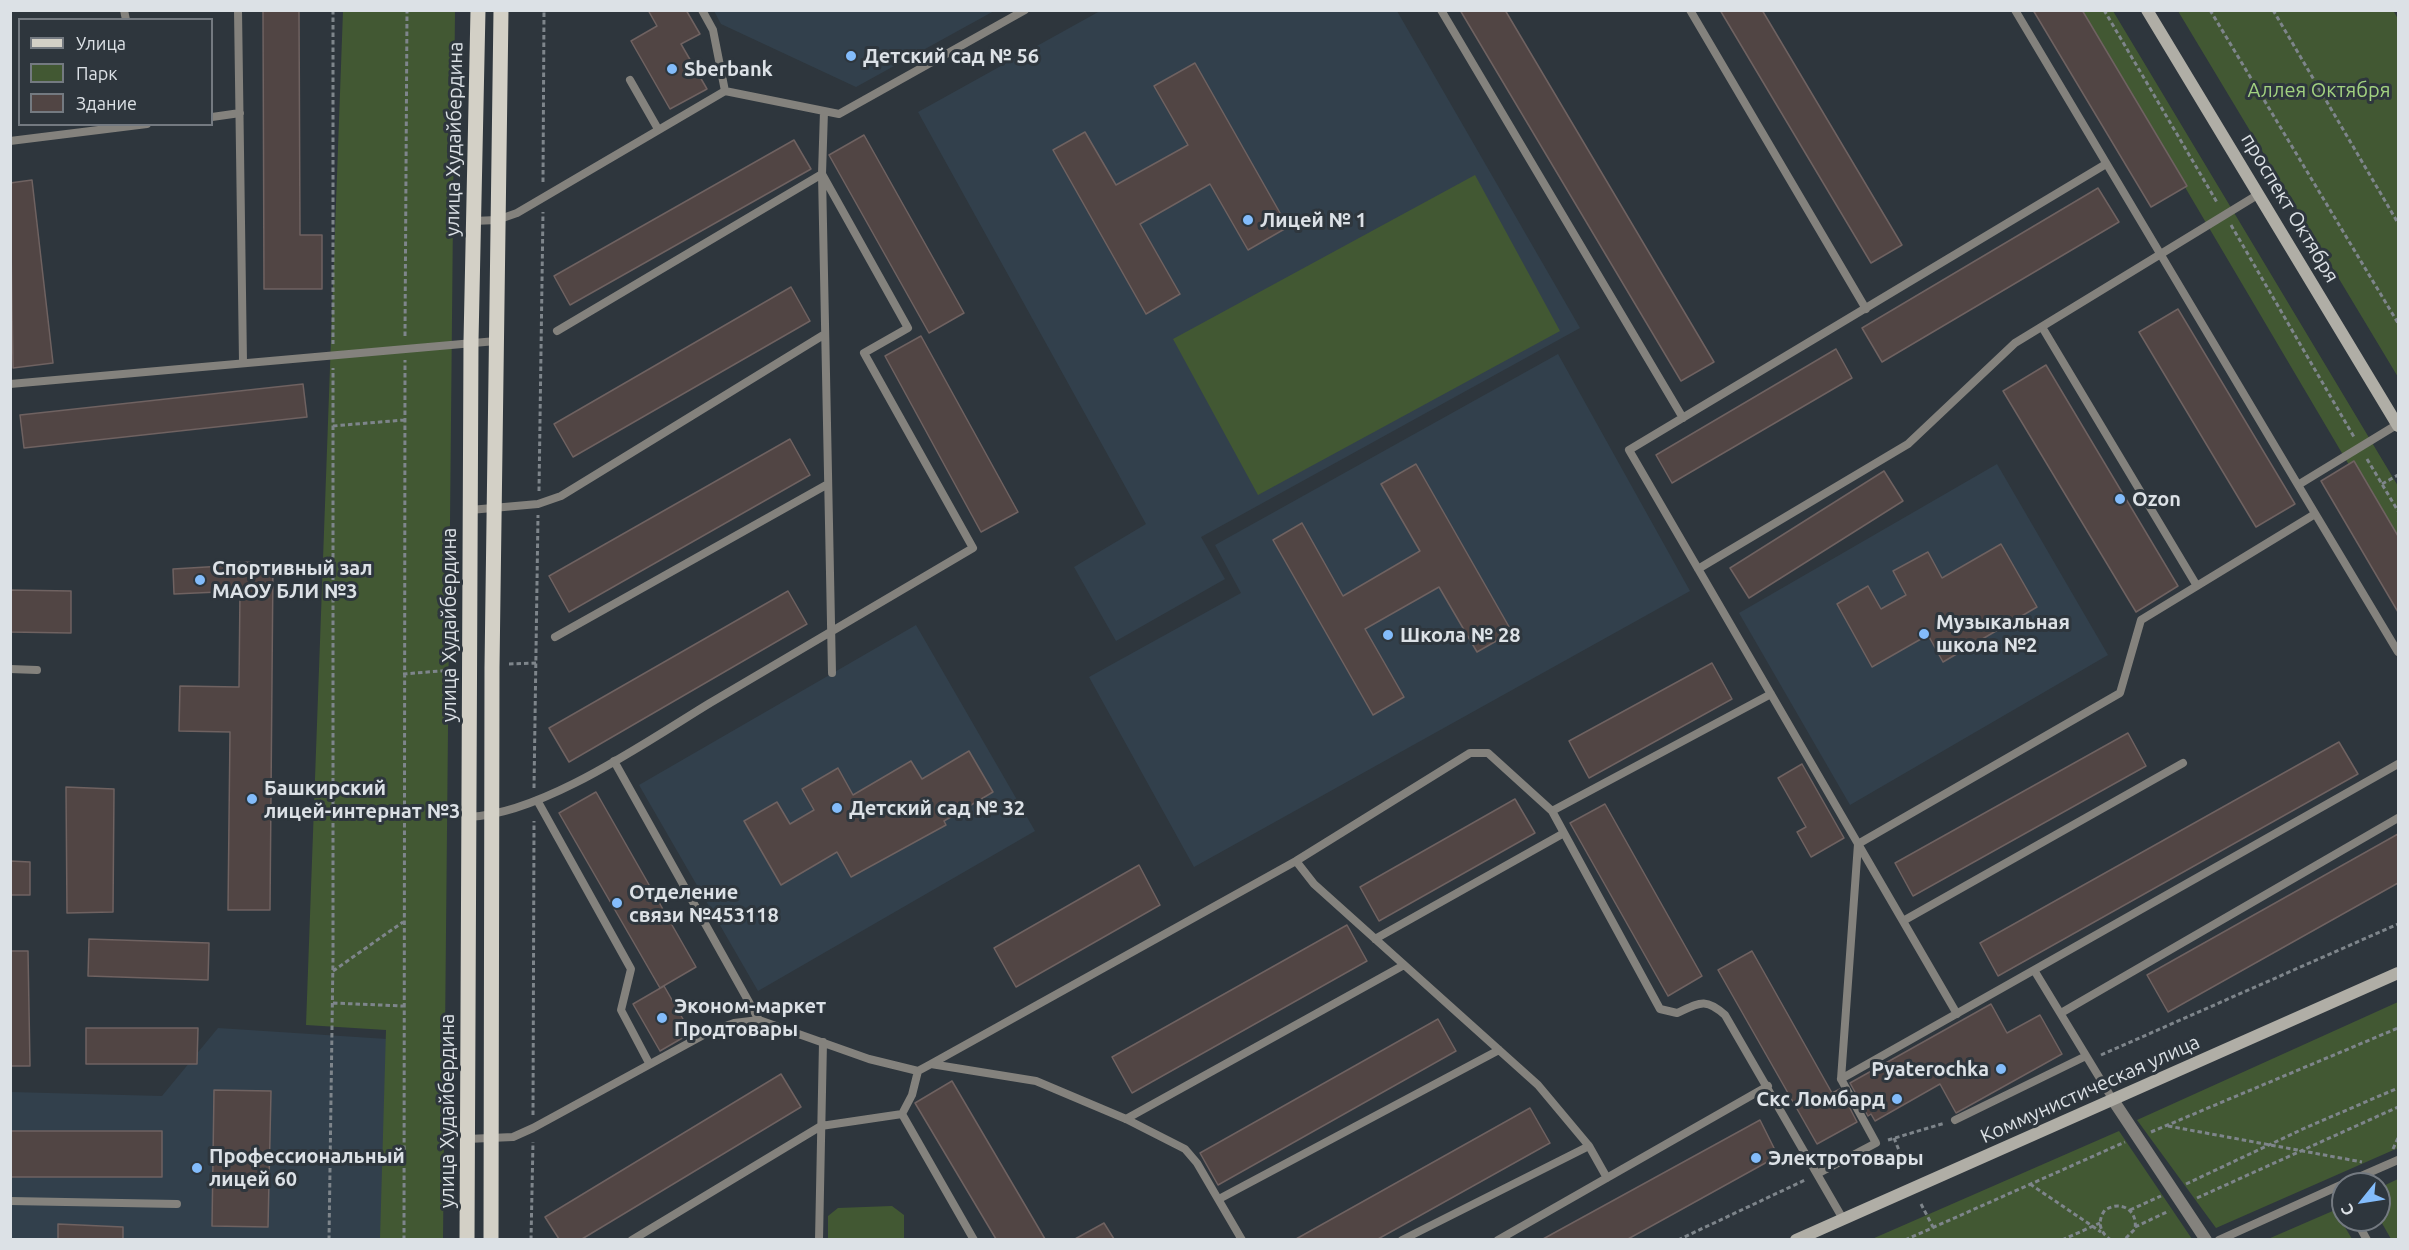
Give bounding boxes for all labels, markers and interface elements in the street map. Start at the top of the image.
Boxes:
legend [18,18,213,126]
text: Улица [76,33,126,53]
street label: улица Худайбердина [440,41,468,237]
place label: Детский сад № 56 [863,44,1039,68]
marker: Детский сад № 56 [844,49,858,63]
place label: Sberbank [684,57,773,81]
marker: Sberbank [665,62,679,76]
text: Парк [76,63,117,83]
park label: Аллея Октября [2248,78,2390,102]
text: Здание [76,93,137,113]
street label: проспект Октября [2236,129,2344,287]
place label: Лицей № 1 [1260,208,1367,232]
marker: Лицей № 1 [1241,213,1255,227]
place label: Ozon [2132,487,2181,511]
marker: Ozon [2113,492,2127,506]
street label: улица Худайбердина [437,528,461,722]
place label: Спортивный зал МАОУ БЛИ №3 [212,556,373,603]
marker: Спортивный зал МАОУ БЛИ №3 [193,573,207,587]
place label: Музыкальная школа №2 [1936,610,2070,657]
place label: Школа № 28 [1400,623,1520,647]
marker: Музыкальная школа №2 [1917,627,1931,641]
marker: Школа № 28 [1381,628,1395,642]
place label: Башкирский лицей-интернат №3 [264,776,460,823]
marker: Башкирский лицей-интернат №3 [245,792,259,806]
place label: Детский сад № 32 [849,796,1025,820]
marker: Детский сад № 32 [830,801,844,815]
place label: Отделение связи №453118 [629,880,779,927]
marker: Отделение связи №453118 [610,896,624,910]
place label: Эконом-маркет Продтовары [674,994,826,1041]
marker: Эконом-маркет Продтовары [655,1011,669,1025]
street label: улица Худайбердина [435,1014,459,1208]
street label: Коммунистическая улица [1977,1030,2203,1148]
place label: Pyaterochka [1871,1057,1989,1081]
marker: Pyaterochka [1994,1062,2008,1076]
place label: Скс Ломбард [1756,1087,1885,1111]
marker: Скс Ломбард [1890,1092,1904,1106]
place label: Профессиональный лицей 60 [209,1144,405,1191]
place label: Электротовары [1768,1146,1924,1170]
marker: Электротовары [1749,1151,1763,1165]
marker: Профессиональный лицей 60 [190,1161,204,1175]
north arrow [2331,1172,2391,1232]
text: С [2337,1201,2358,1219]

